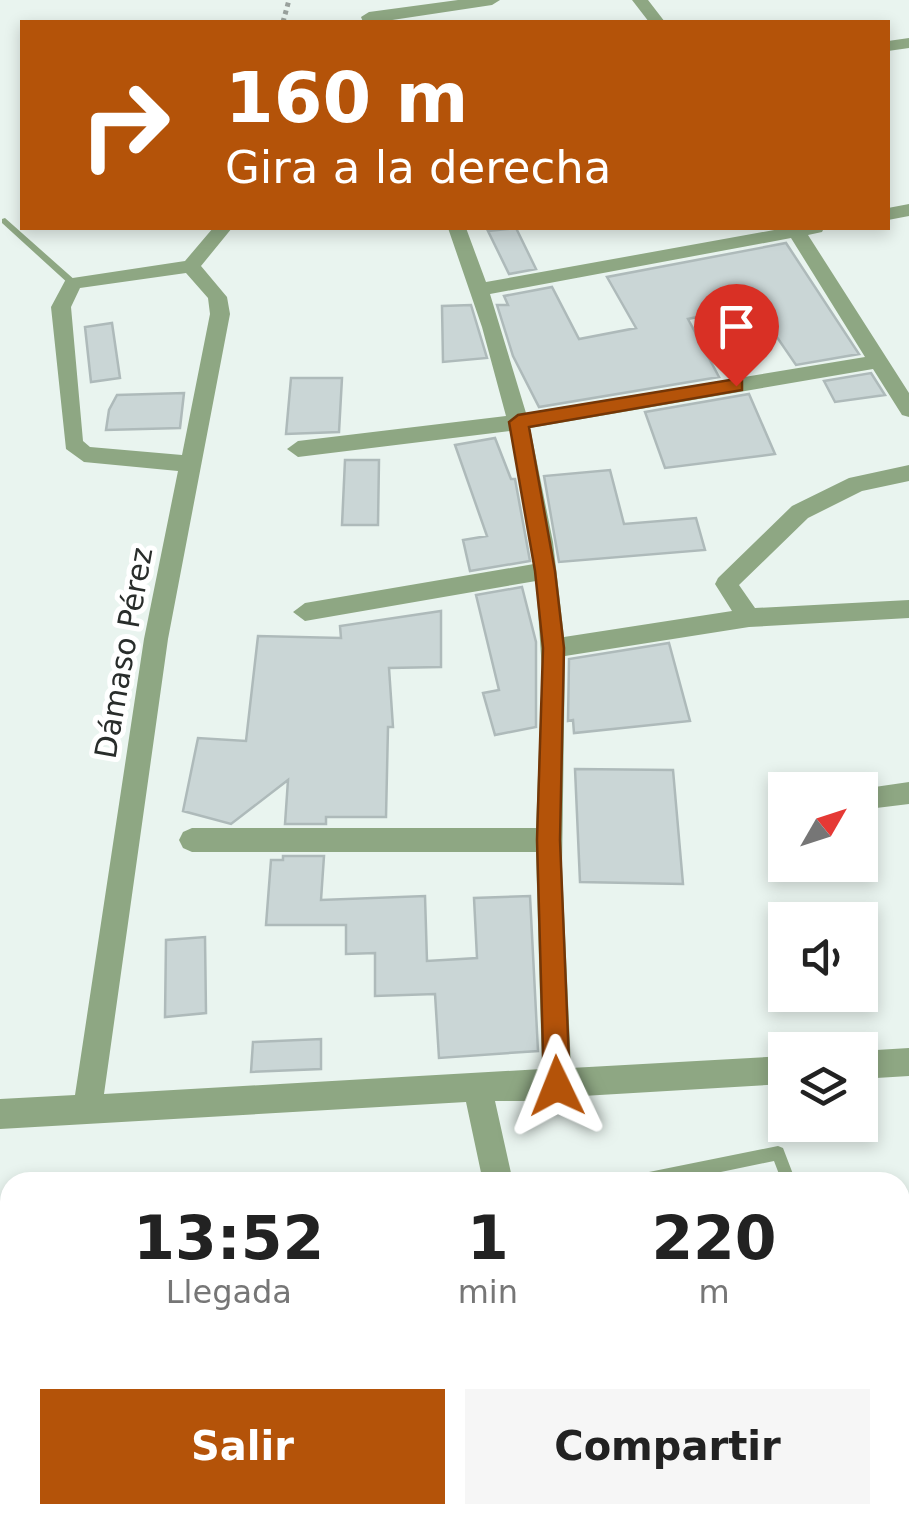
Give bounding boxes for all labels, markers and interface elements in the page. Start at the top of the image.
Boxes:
text: 160 m [225,57,468,139]
icon: right [60,60,190,190]
text: Gira a la derecha [225,141,611,194]
pin [694,284,779,387]
icon: arrive [709,299,764,354]
street label: Dámaso Pérez [88,545,159,761]
north arrow [768,772,878,882]
map controls [768,772,878,1142]
button: sound [768,902,878,1012]
button: layers [768,1032,878,1142]
position arrow [505,1034,609,1138]
text: 13:52 [133,1203,324,1273]
text: 1 [467,1203,509,1273]
text: 220 [651,1203,777,1273]
text: Llegada [166,1273,292,1311]
text: min [458,1273,518,1311]
text: m [698,1273,730,1311]
button: Salir [40,1389,445,1504]
button: Compartir [465,1389,870,1504]

